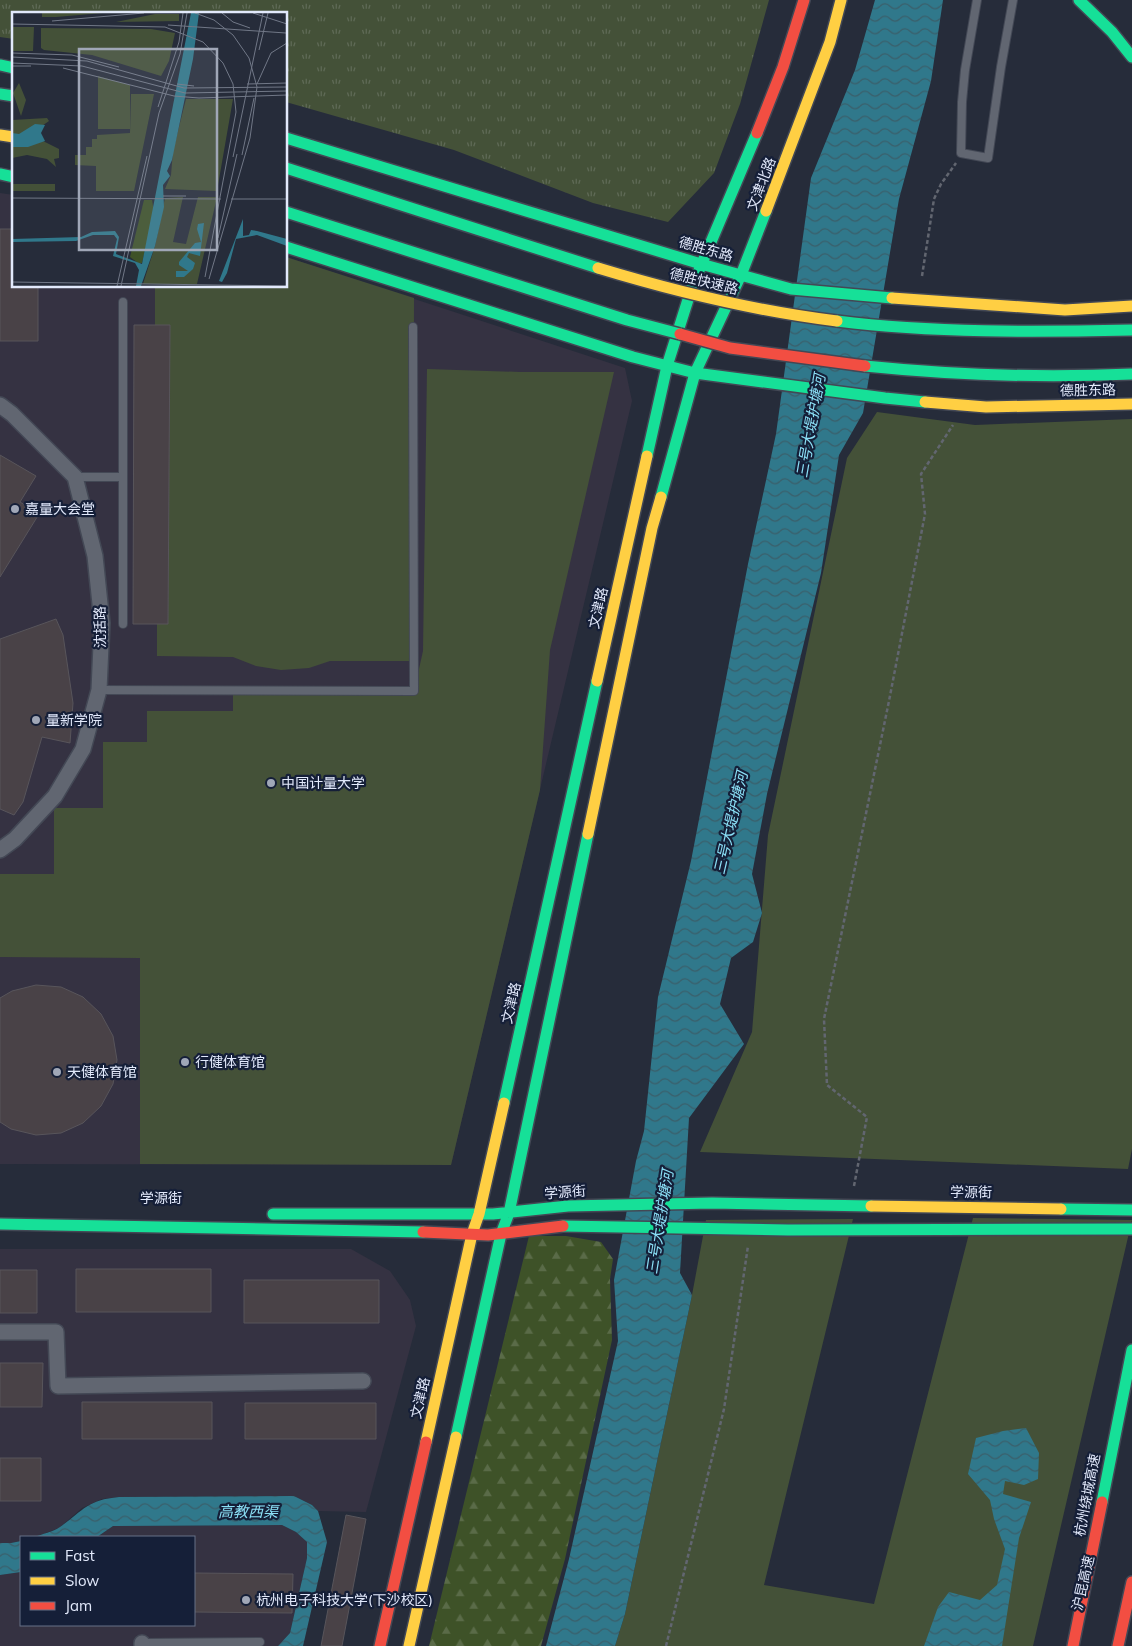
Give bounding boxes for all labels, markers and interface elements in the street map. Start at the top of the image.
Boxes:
inset map [12,12,288,288]
street label: 文津北路 [743,155,779,213]
street label: 德胜东路 [677,233,735,265]
street label: 德胜快速路 [668,264,740,298]
water label: 三号大堤护塘河 [792,370,829,479]
street label: 德胜东路 [1060,381,1116,399]
place label: 嘉量大会堂 [25,500,95,518]
marker: 嘉量大会堂 [9,503,21,515]
street label: 文津路 [585,586,611,630]
street label: 沈括路 [91,606,109,648]
place label: 量新学院 [46,711,102,729]
marker: 量新学院 [30,714,42,726]
water label: 三号大堤护塘河 [709,767,752,876]
place label: 中国计量大学 [281,774,365,792]
marker: 中国计量大学 [265,777,277,789]
street label: 文津路 [498,981,524,1025]
place label: 行健体育馆 [195,1053,265,1071]
marker: 行健体育馆 [179,1056,191,1068]
place label: 天健体育馆 [67,1063,137,1081]
marker: 天健体育馆 [51,1066,63,1078]
water label: 三号大堤护塘河 [642,1166,678,1275]
street label: 学源街 [543,1182,587,1202]
street label: 学源街 [950,1183,992,1201]
street label: 学源街 [140,1189,182,1207]
street label: 文津路 [407,1376,433,1420]
street label: 杭州绕城高速 [1070,1452,1104,1538]
water label: 高教西渠 [218,1502,280,1521]
legend [20,1536,195,1626]
text: Fast [65,1546,95,1565]
street label: 沪昆高速 [1068,1554,1098,1612]
text: Slow [65,1571,99,1590]
place label: 杭州电子科技大学(下沙校区) [256,1591,433,1609]
marker: 杭州电子科技大学(下沙校区) [240,1594,252,1606]
text: Jam [65,1596,92,1615]

